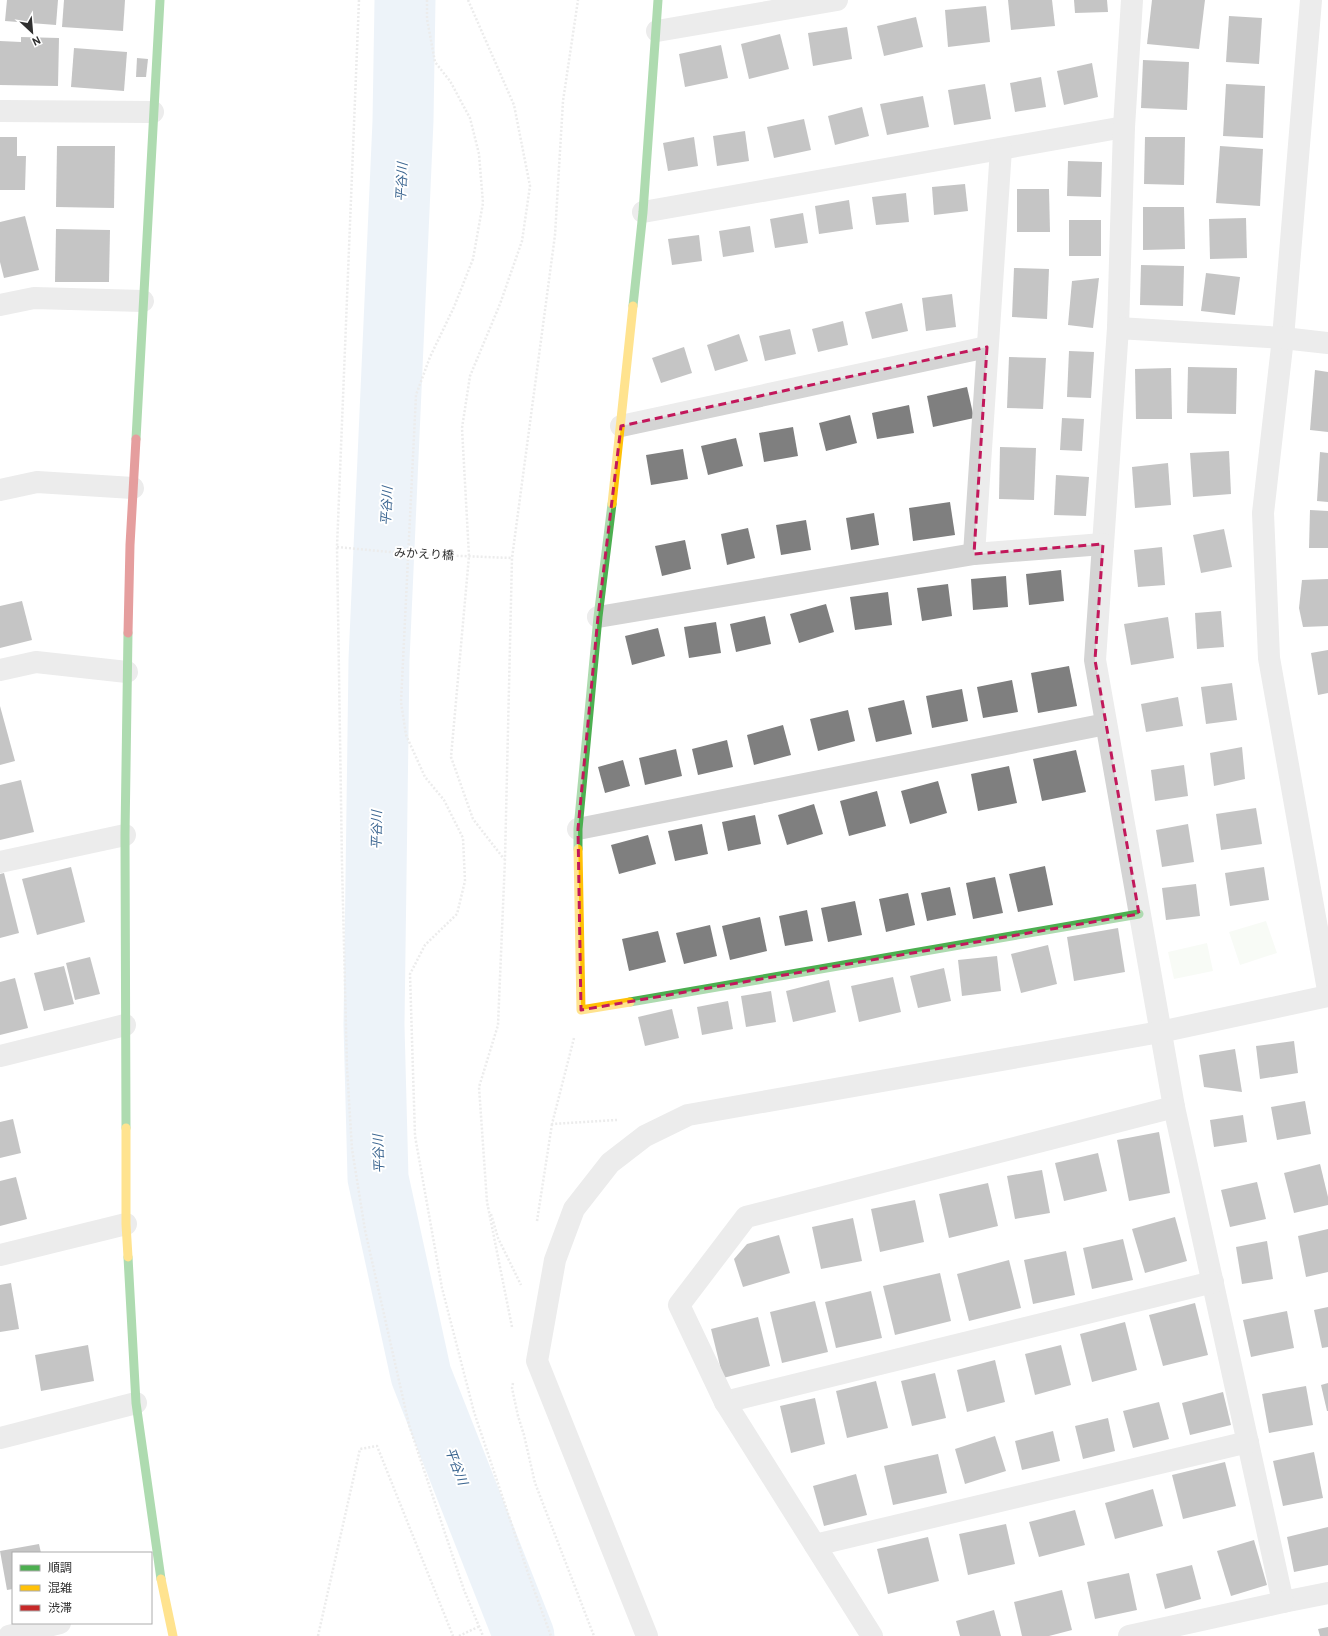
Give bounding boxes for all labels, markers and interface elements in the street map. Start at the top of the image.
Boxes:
north arrow [12,12,52,52]
text: N [29,32,43,48]
water label: 平谷川 [394,160,412,202]
water label: 平谷川 [379,484,397,526]
street label: みかえり橋 [394,545,454,565]
water label: 平谷川 [370,808,386,850]
water label: 平谷川 [371,1132,389,1174]
water label: 平谷川 [441,1446,470,1490]
legend [12,1552,152,1624]
text: 順調 [48,1561,72,1577]
text: 混雑 [48,1581,72,1597]
text: 渋滞 [48,1601,72,1617]

